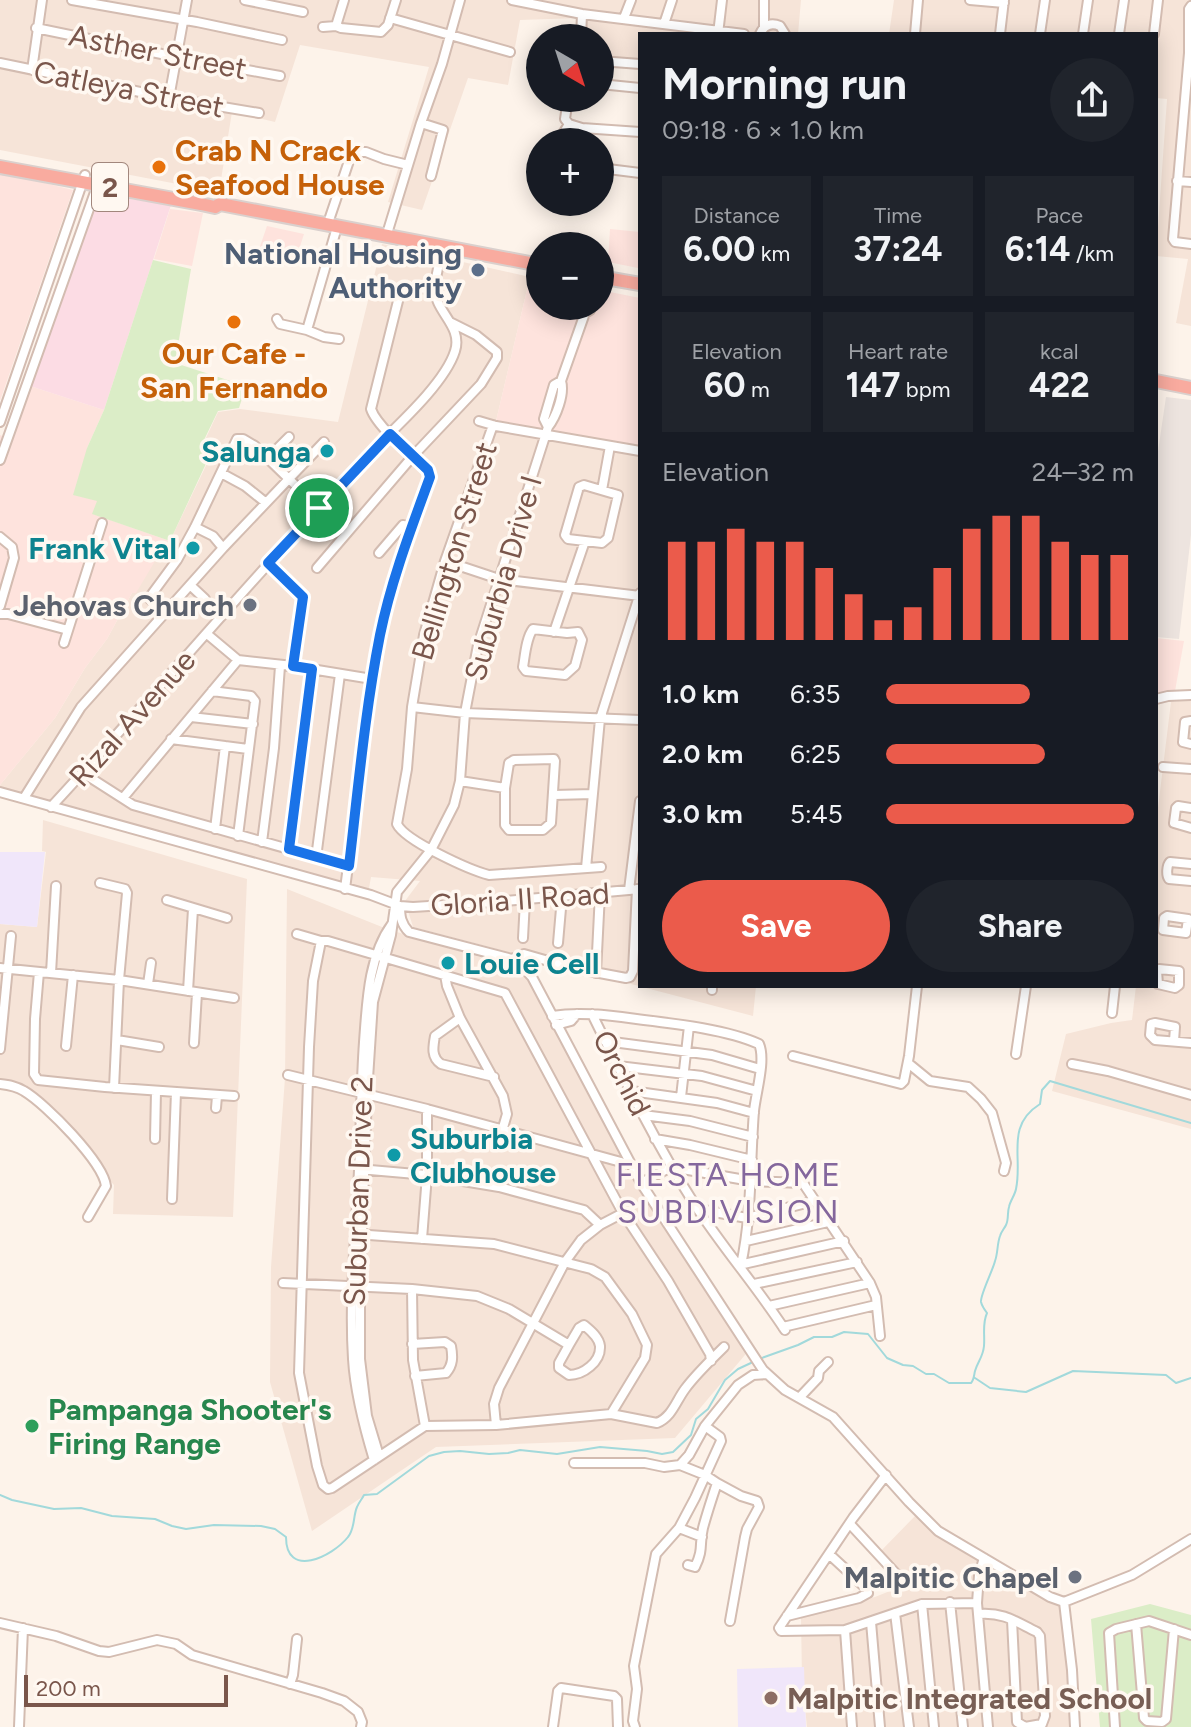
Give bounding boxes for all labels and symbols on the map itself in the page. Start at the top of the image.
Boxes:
street label: Asther Street [66,17,250,87]
north arrow [526,24,614,112]
street label: Catleya Street [31,52,227,126]
place label: Crab N Crack Seafood House [175,132,385,203]
marker: Crab N Crack Seafood House [150,158,168,176]
road number: 2 [92,163,128,211]
place label: National Housing Authority [224,235,463,306]
marker: National Housing Authority [469,261,487,279]
marker: Our Cafe - San Fernando [225,313,243,331]
place label: Our Cafe - San Fernando [140,335,328,406]
place label: Salunga [201,433,311,470]
street label: Bellington Street [403,438,505,664]
marker: Salunga [318,442,336,460]
street label: Suburbia Drive I [456,471,550,685]
pin [285,474,353,542]
place label: Frank Vital [28,530,177,567]
marker: Frank Vital [184,539,202,557]
place label: Jehovas Church [13,587,234,624]
marker: Jehovas Church [241,596,259,614]
street label: Rizal Avenue [61,642,203,794]
street label: Gloria II Road [429,874,611,924]
place label: Louie Cell [464,945,599,982]
marker: Louie Cell [439,954,457,972]
street label: Orchid [585,1024,659,1122]
street label: Suburban Drive 2 [335,1075,381,1307]
place label: Suburbia Clubhouse [410,1120,557,1191]
marker: Suburbia Clubhouse [385,1146,403,1164]
district label: FIESTA HOME SUBDIVISION [616,1156,842,1231]
place label: Pampanga Shooter's Firing Range [48,1391,331,1462]
marker: Pampanga Shooter's Firing Range [23,1417,41,1435]
place label: Malpitic Chapel [844,1559,1059,1596]
marker: Malpitic Chapel [1066,1568,1084,1586]
scale bar [24,1671,228,1707]
place label: Malpitic Integrated School [787,1680,1152,1717]
marker: Malpitic Integrated School [762,1689,780,1707]

